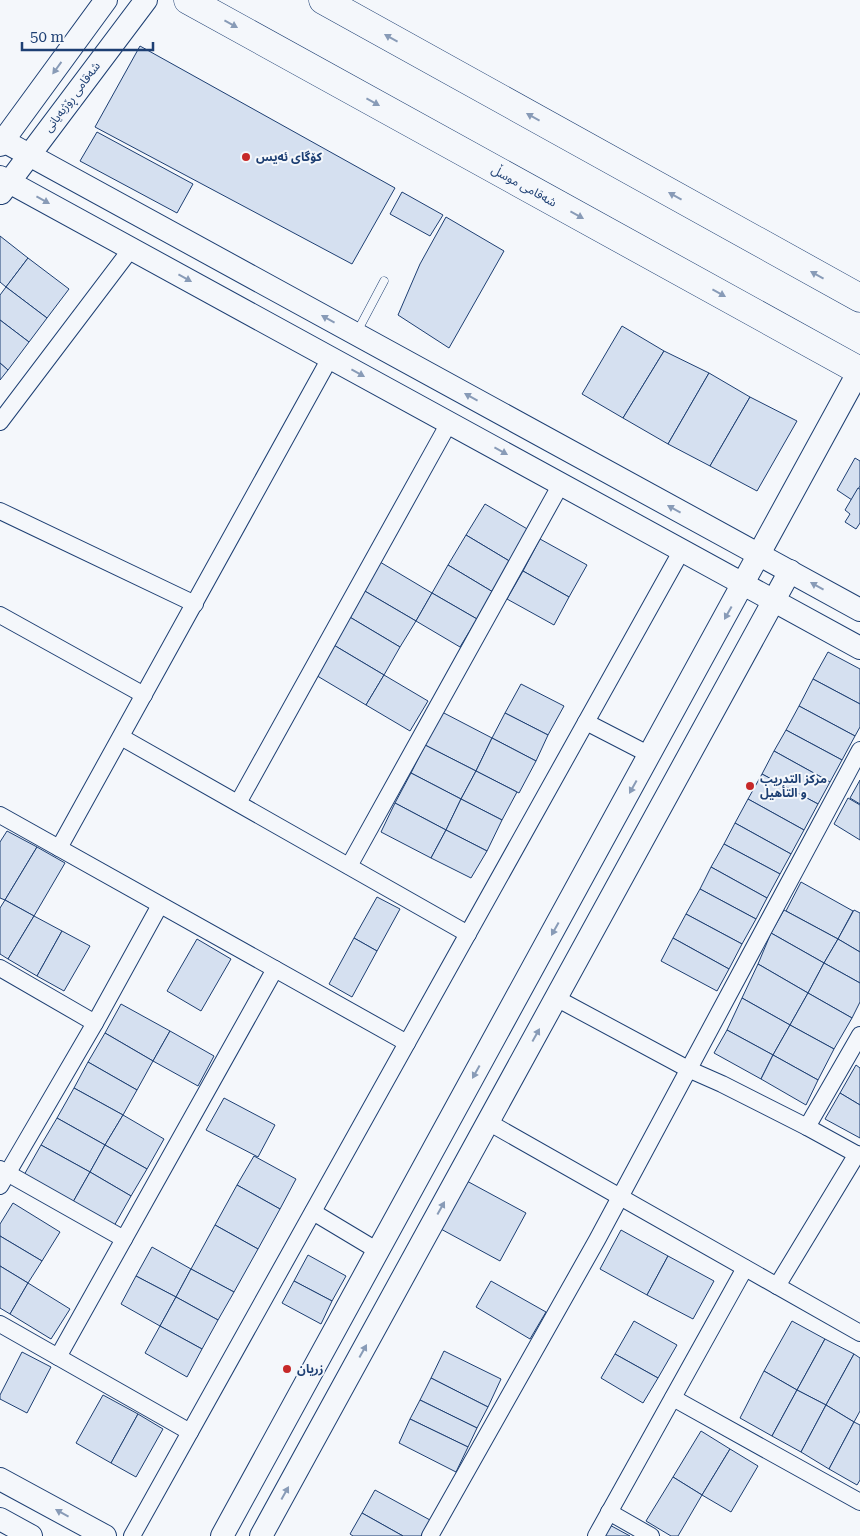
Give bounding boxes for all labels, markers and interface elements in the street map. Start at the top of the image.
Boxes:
one-way arrow [224,19,238,28]
scale bar [22,20,154,52]
text: 50 m [30,28,65,46]
one-way arrow [384,34,399,42]
street label: شەقامی ڕۆژبەیانی [41,59,106,137]
one-way arrow [52,61,62,75]
one-way arrow [366,98,381,106]
one-way arrow [526,113,541,121]
place label: کۆگای ئەیس [256,150,322,164]
marker: کۆگای ئەیس [240,151,252,163]
street label: شەقامی موسڵ [489,160,560,210]
one-way arrow [668,192,683,200]
one-way arrow [35,196,50,204]
one-way arrow [569,211,584,219]
one-way arrow [811,270,824,279]
one-way arrow [178,274,192,282]
one-way arrow [712,289,726,298]
one-way arrow [321,315,335,323]
one-way arrow [351,369,366,377]
one-way arrow [463,393,478,401]
one-way arrow [494,447,508,455]
one-way arrow [667,505,682,513]
one-way arrow [810,582,825,590]
one-way arrow [723,607,732,620]
place label: مركز التدريب و التأهيل [760,772,827,800]
one-way arrow [629,779,637,794]
marker: مركز التدريب و التأهيل [744,780,756,792]
one-way arrow [550,922,559,936]
one-way arrow [532,1028,540,1042]
one-way arrow [472,1065,481,1078]
one-way arrow [437,1201,445,1216]
one-way arrow [359,1343,367,1358]
place label: زریان [297,1362,324,1376]
marker: زریان [281,1363,293,1375]
one-way arrow [281,1486,289,1501]
one-way arrow [55,1508,69,1517]

